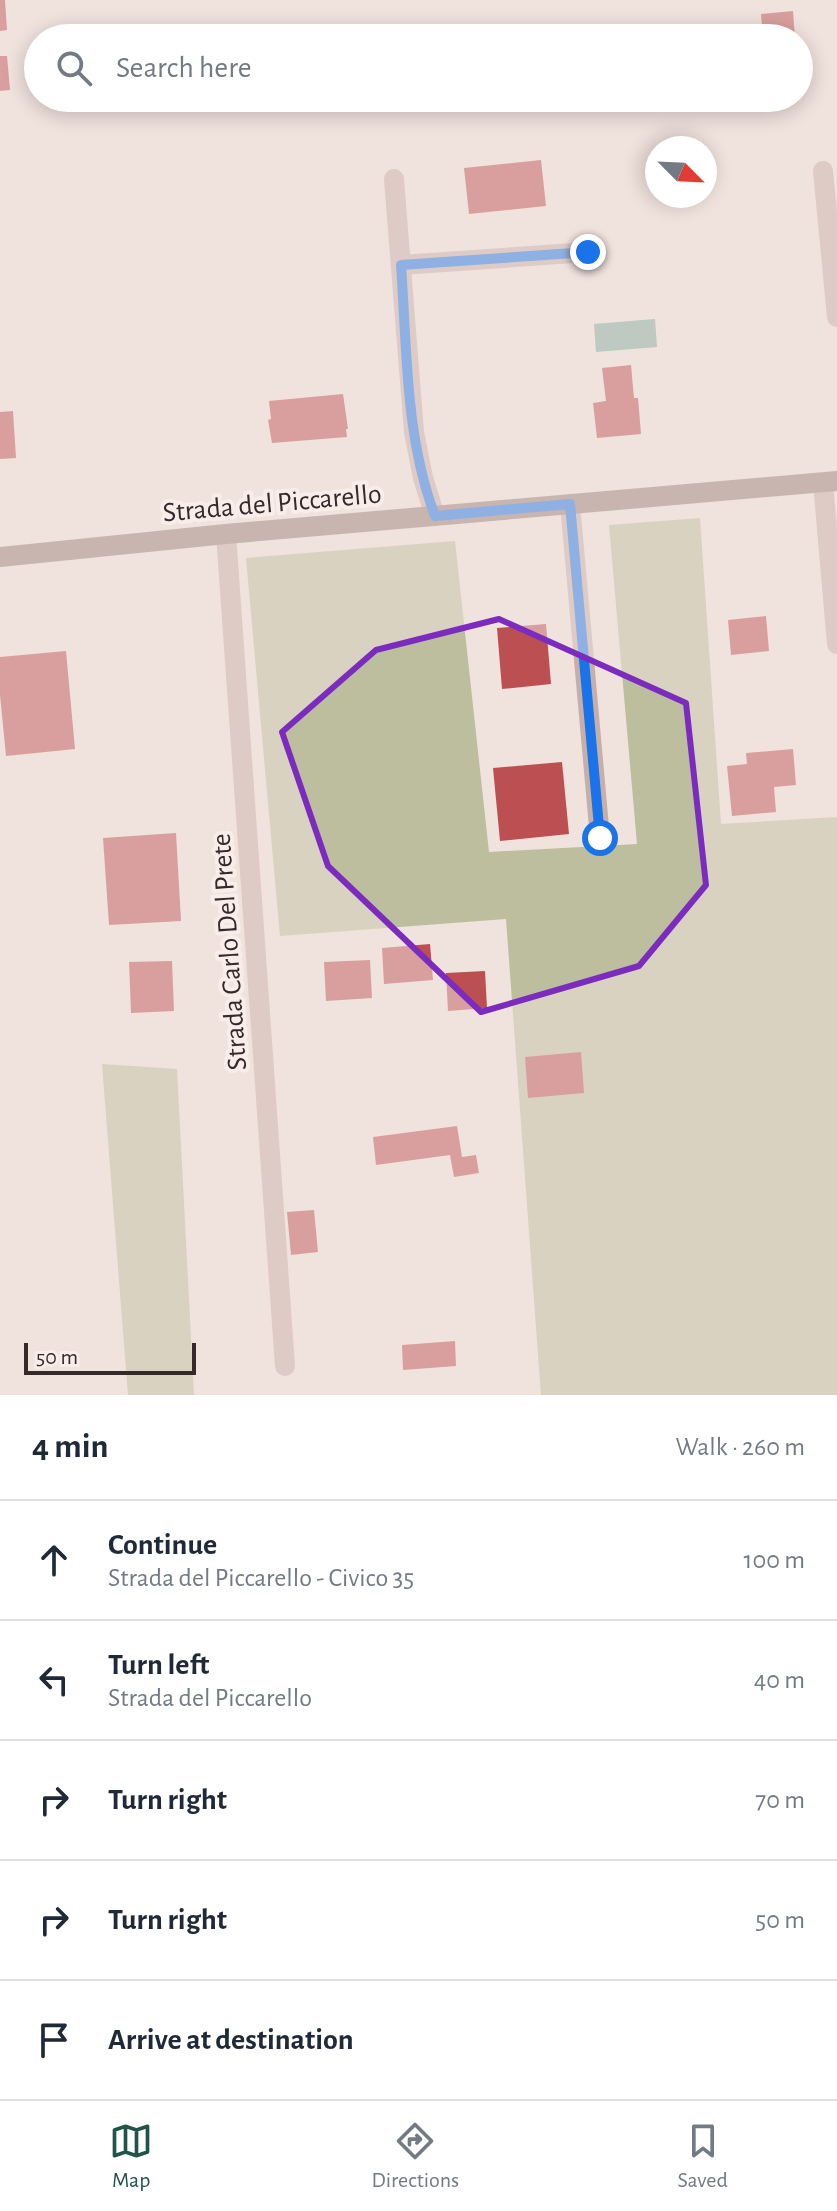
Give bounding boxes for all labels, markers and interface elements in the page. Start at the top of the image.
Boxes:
search box [24,24,813,112]
icon: search [52,46,96,90]
text: Search here [116,53,252,83]
north arrow [645,136,717,208]
route end [570,234,606,270]
street label: Strada del Piccarello [162,480,383,528]
route start [582,820,618,856]
street label: Strada Carlo Del Prete [208,832,252,1071]
scale bar [24,1339,196,1375]
text: 50 m [36,1346,78,1368]
text: 4 min [32,1430,109,1464]
text: Walk · 260 m [675,1434,805,1460]
text: Continue [108,1530,217,1560]
icon: ahead [32,1538,76,1582]
text: 100 m [744,1547,805,1573]
text: Strada del Piccarello - Civico 35 [108,1565,414,1591]
text: Turn left [108,1650,209,1680]
icon: left [32,1658,76,1702]
text: 40 m [754,1667,805,1693]
text: Strada del Piccarello [108,1685,312,1711]
icon: right [32,1778,76,1822]
text: Turn right [108,1785,227,1815]
text: 70 m [755,1787,805,1813]
icon: right [32,1898,76,1942]
text: Turn right [108,1905,227,1935]
text: 50 m [755,1907,805,1933]
icon: arrive [32,2018,76,2062]
text: Arrive at destination [108,2025,354,2055]
tab: Map [109,2119,153,2193]
tab: Directions [371,2119,459,2193]
tab: Saved [677,2119,728,2193]

